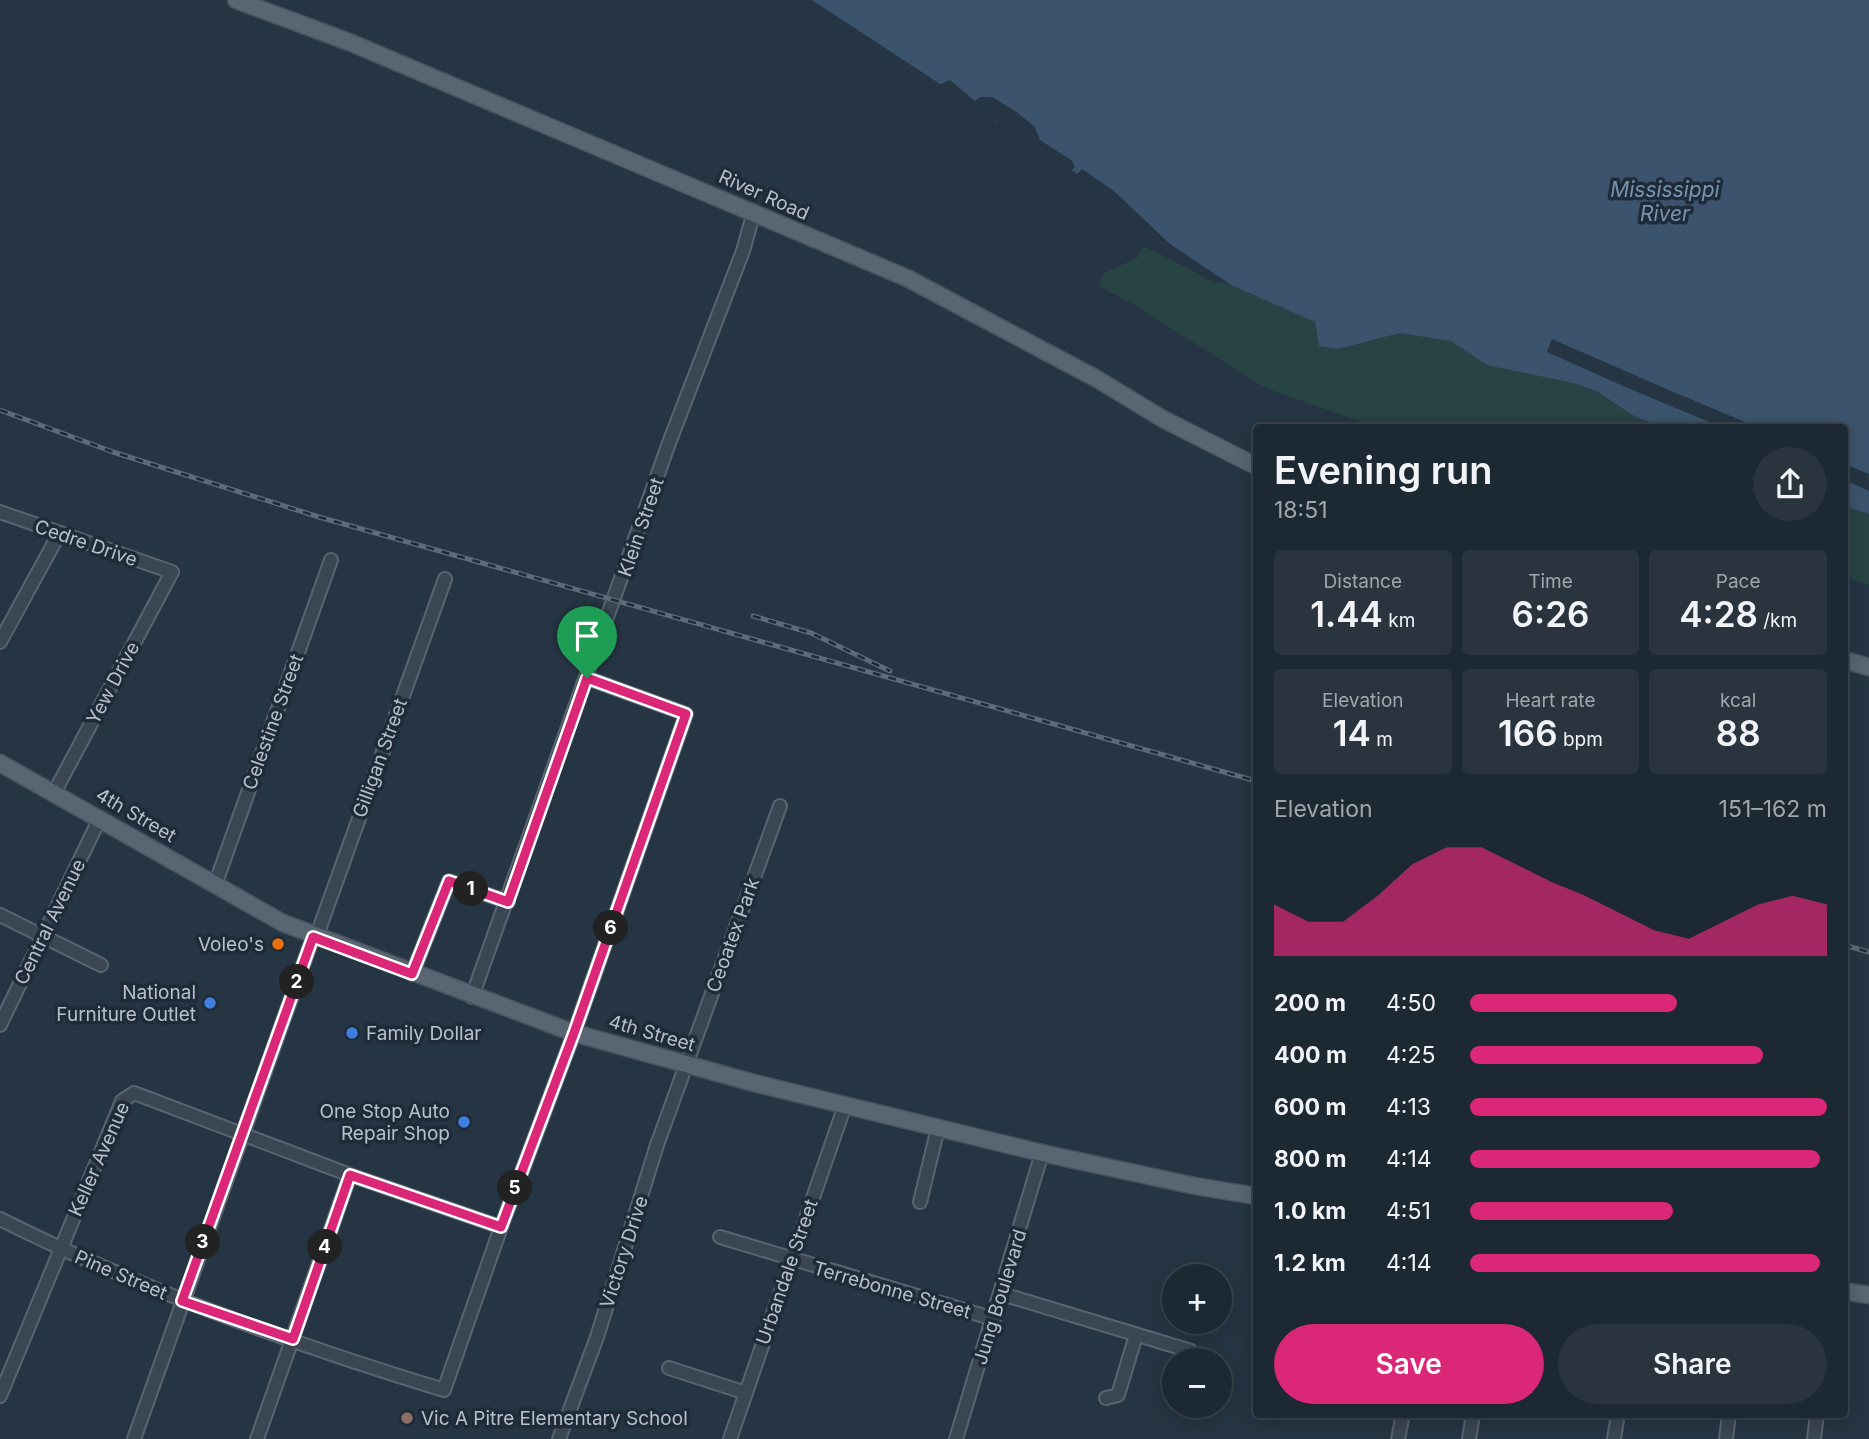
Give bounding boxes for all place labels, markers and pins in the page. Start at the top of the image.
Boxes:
pin [557,606,617,678]
pin: 1 [454,872,489,906]
pin: 6 [594,911,628,946]
place label: Voleo's [198,933,264,956]
marker: Voleo's [270,936,286,952]
pin: 2 [280,964,314,1000]
place label: National Furniture Outlet [56,981,196,1026]
marker: National Furniture Outlet [202,995,218,1011]
place label: Family Dollar [366,1022,482,1045]
marker: Family Dollar [344,1025,360,1041]
place label: One Stop Auto Repair Shop [319,1100,450,1145]
marker: One Stop Auto Repair Shop [456,1114,472,1130]
pin: 5 [498,1170,532,1206]
pin: 3 [186,1224,220,1260]
pin: 4 [308,1230,342,1264]
place label: Vic A Pitre Elementary School [421,1407,688,1430]
marker: Vic A Pitre Elementary School [399,1410,415,1426]

